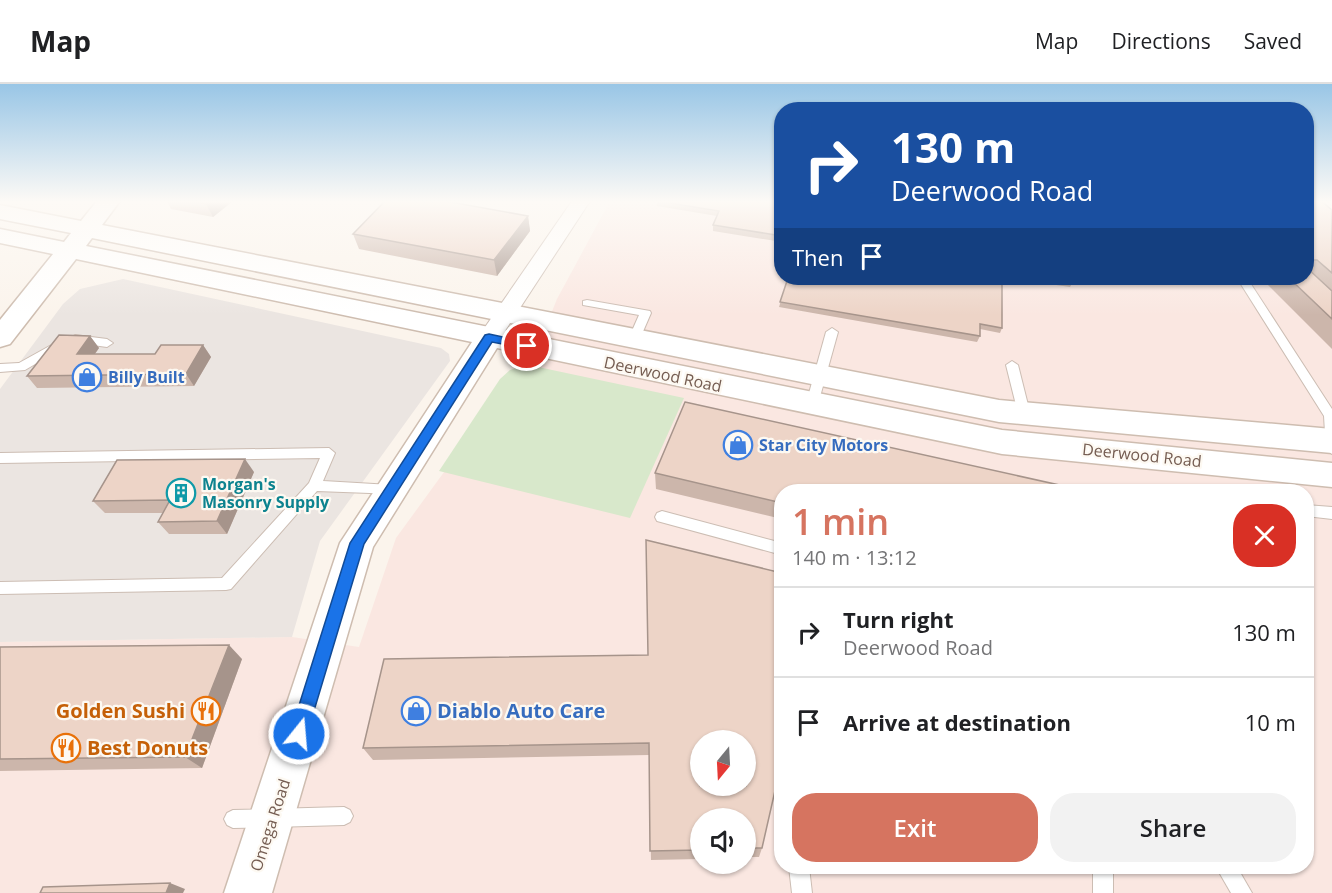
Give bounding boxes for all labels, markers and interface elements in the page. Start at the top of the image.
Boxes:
text: Map [30,22,91,60]
text: Map [1035,27,1078,55]
text: Directions [1111,27,1211,55]
text: Saved [1244,27,1302,55]
text: 130 m [891,118,1015,175]
icon: right [792,126,870,204]
text: Deerwood Road [891,172,1093,209]
icon: arrive [855,240,888,273]
text: Then [792,242,843,272]
pin [501,320,552,371]
icon: arrive [510,329,543,362]
street label: Deerwood Road [602,351,724,397]
shop icon: Billy Built [71,361,103,393]
place label: Billy Built [108,366,185,388]
shop icon: Star City Motors [722,429,754,461]
place label: Star City Motors [759,434,888,456]
street label: Deerwood Road [1081,438,1203,472]
place label: Morgan's Masonry Supply [202,473,330,513]
building icon: Morgan's Masonry Supply [165,477,197,509]
text: 1 min [792,497,889,546]
button: close [1233,504,1296,567]
text: 140 m · 13:12 [792,544,917,571]
text: Turn right [843,604,954,634]
icon: right [792,616,825,649]
text: 130 m [1232,617,1296,647]
text: Deerwood Road [843,634,993,661]
restaurant icon: Golden Sushi [190,695,222,727]
shop icon: Diablo Auto Care [400,695,432,727]
place label: Golden Sushi [56,697,185,724]
place label: Diablo Auto Care [437,697,605,724]
position arrow [267,702,331,766]
icon: arrive [792,706,825,739]
text: Arrive at destination [843,707,1071,737]
text: 10 m [1245,707,1296,737]
north arrow [690,730,756,796]
map controls [690,730,756,874]
restaurant icon: Best Donuts [50,732,82,764]
place label: Best Donuts [87,734,208,761]
street label: Omega Road [245,776,295,874]
button: Exit [792,793,1038,862]
button: Share [1050,793,1296,862]
button: sound [690,808,756,874]

